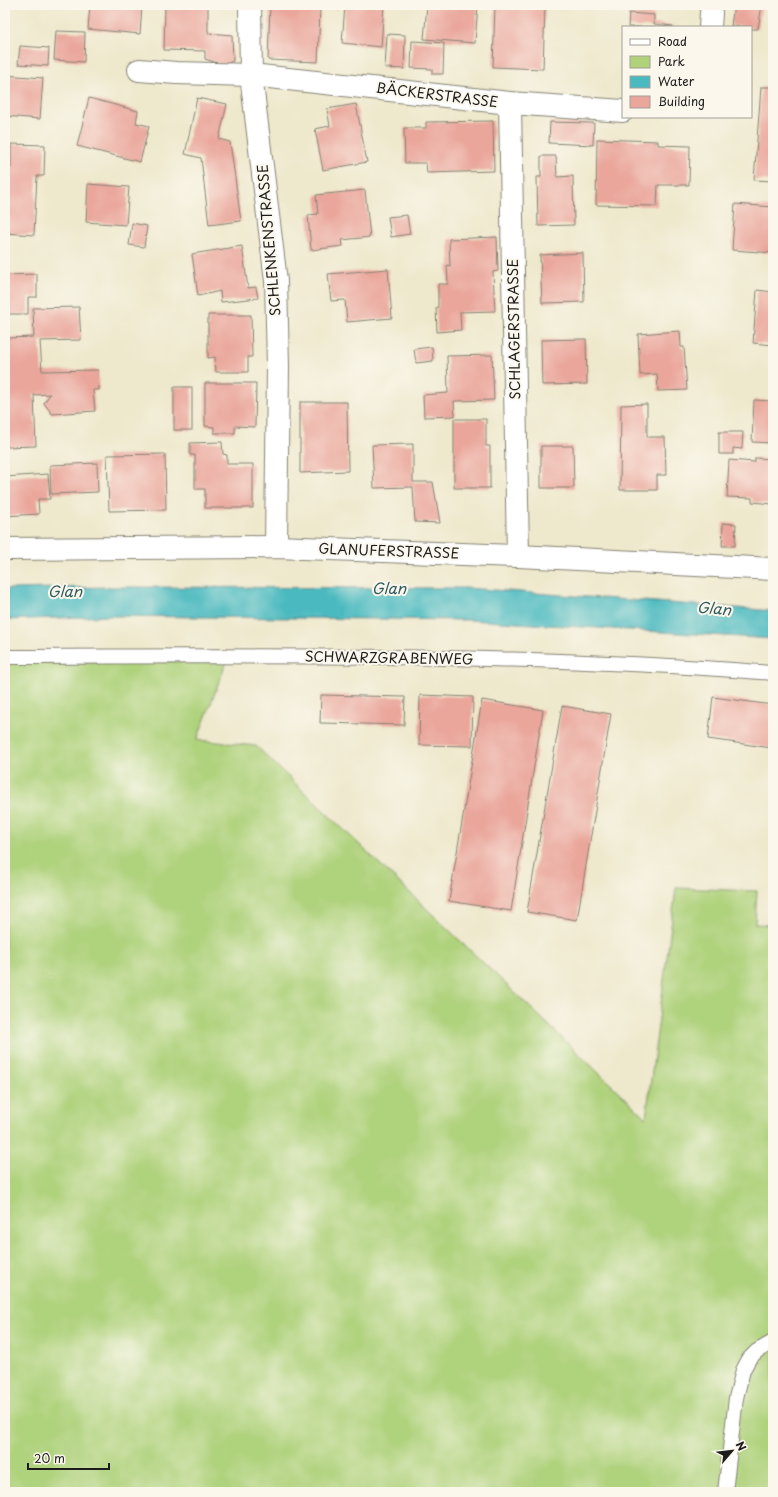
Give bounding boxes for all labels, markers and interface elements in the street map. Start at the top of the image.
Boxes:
legend [622,26,752,118]
text: Road [658,32,687,50]
text: Park [658,52,685,70]
text: Water [658,72,695,90]
street label: BÄCKERSTRASSE [375,77,499,112]
text: Building [658,92,705,110]
street label: SCHLENKENSTRASSE [251,163,286,317]
street label: SCHLAGERSTRASSE [502,258,525,400]
street label: GLANUFERSTRASSE [318,538,460,563]
water label: Glan [372,576,407,599]
water label: Glan [48,579,83,602]
water label: Glan [696,595,733,621]
street label: SCHWARZGRABENWEG [305,646,474,669]
north arrow [712,1431,752,1471]
text: N [732,1438,751,1454]
scale bar [28,1445,109,1471]
text: 20 m [34,1449,65,1467]

